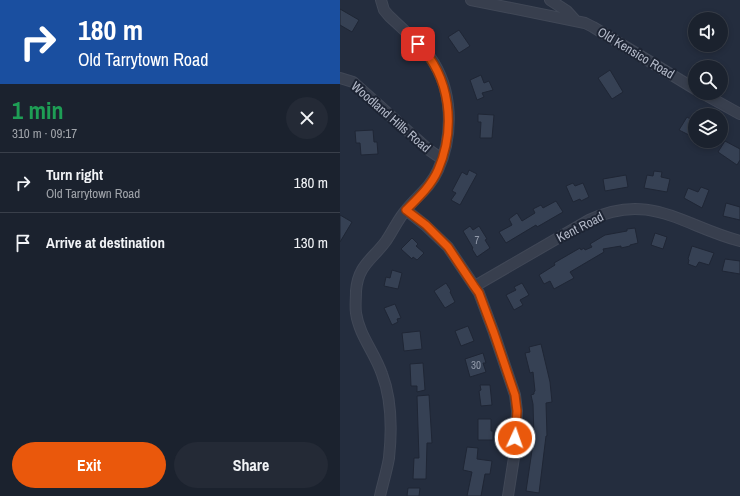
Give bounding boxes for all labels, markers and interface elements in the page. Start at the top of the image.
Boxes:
text: 180 m [78,11,143,49]
map controls [688,12,728,148]
button: sound [688,12,728,52]
icon: right [12,16,64,68]
street label: Old Kensico Road [595,23,678,83]
pin [401,27,435,61]
icon: arrive [407,33,429,55]
text: Old Tarrytown Road [78,47,208,72]
button: search [688,60,728,100]
street label: Woodland Hills Road [348,78,434,156]
text: 1 min [12,94,63,126]
button: close [286,97,328,139]
button: layers [688,108,728,148]
text: 310 m · 09:17 [12,125,77,142]
text: Turn right [46,164,103,185]
icon: right [12,172,34,194]
text: 180 m [294,172,328,193]
text: Old Tarrytown Road [46,185,140,202]
street label: Kent Road [554,208,606,246]
icon: arrive [12,232,34,254]
text: Arrive at destination [46,232,165,253]
text: 130 m [294,232,328,253]
house number: 7 [474,233,480,247]
house number: 30 [471,358,481,372]
position arrow [494,417,536,459]
button: Exit [12,442,166,488]
button: Share [174,442,328,488]

